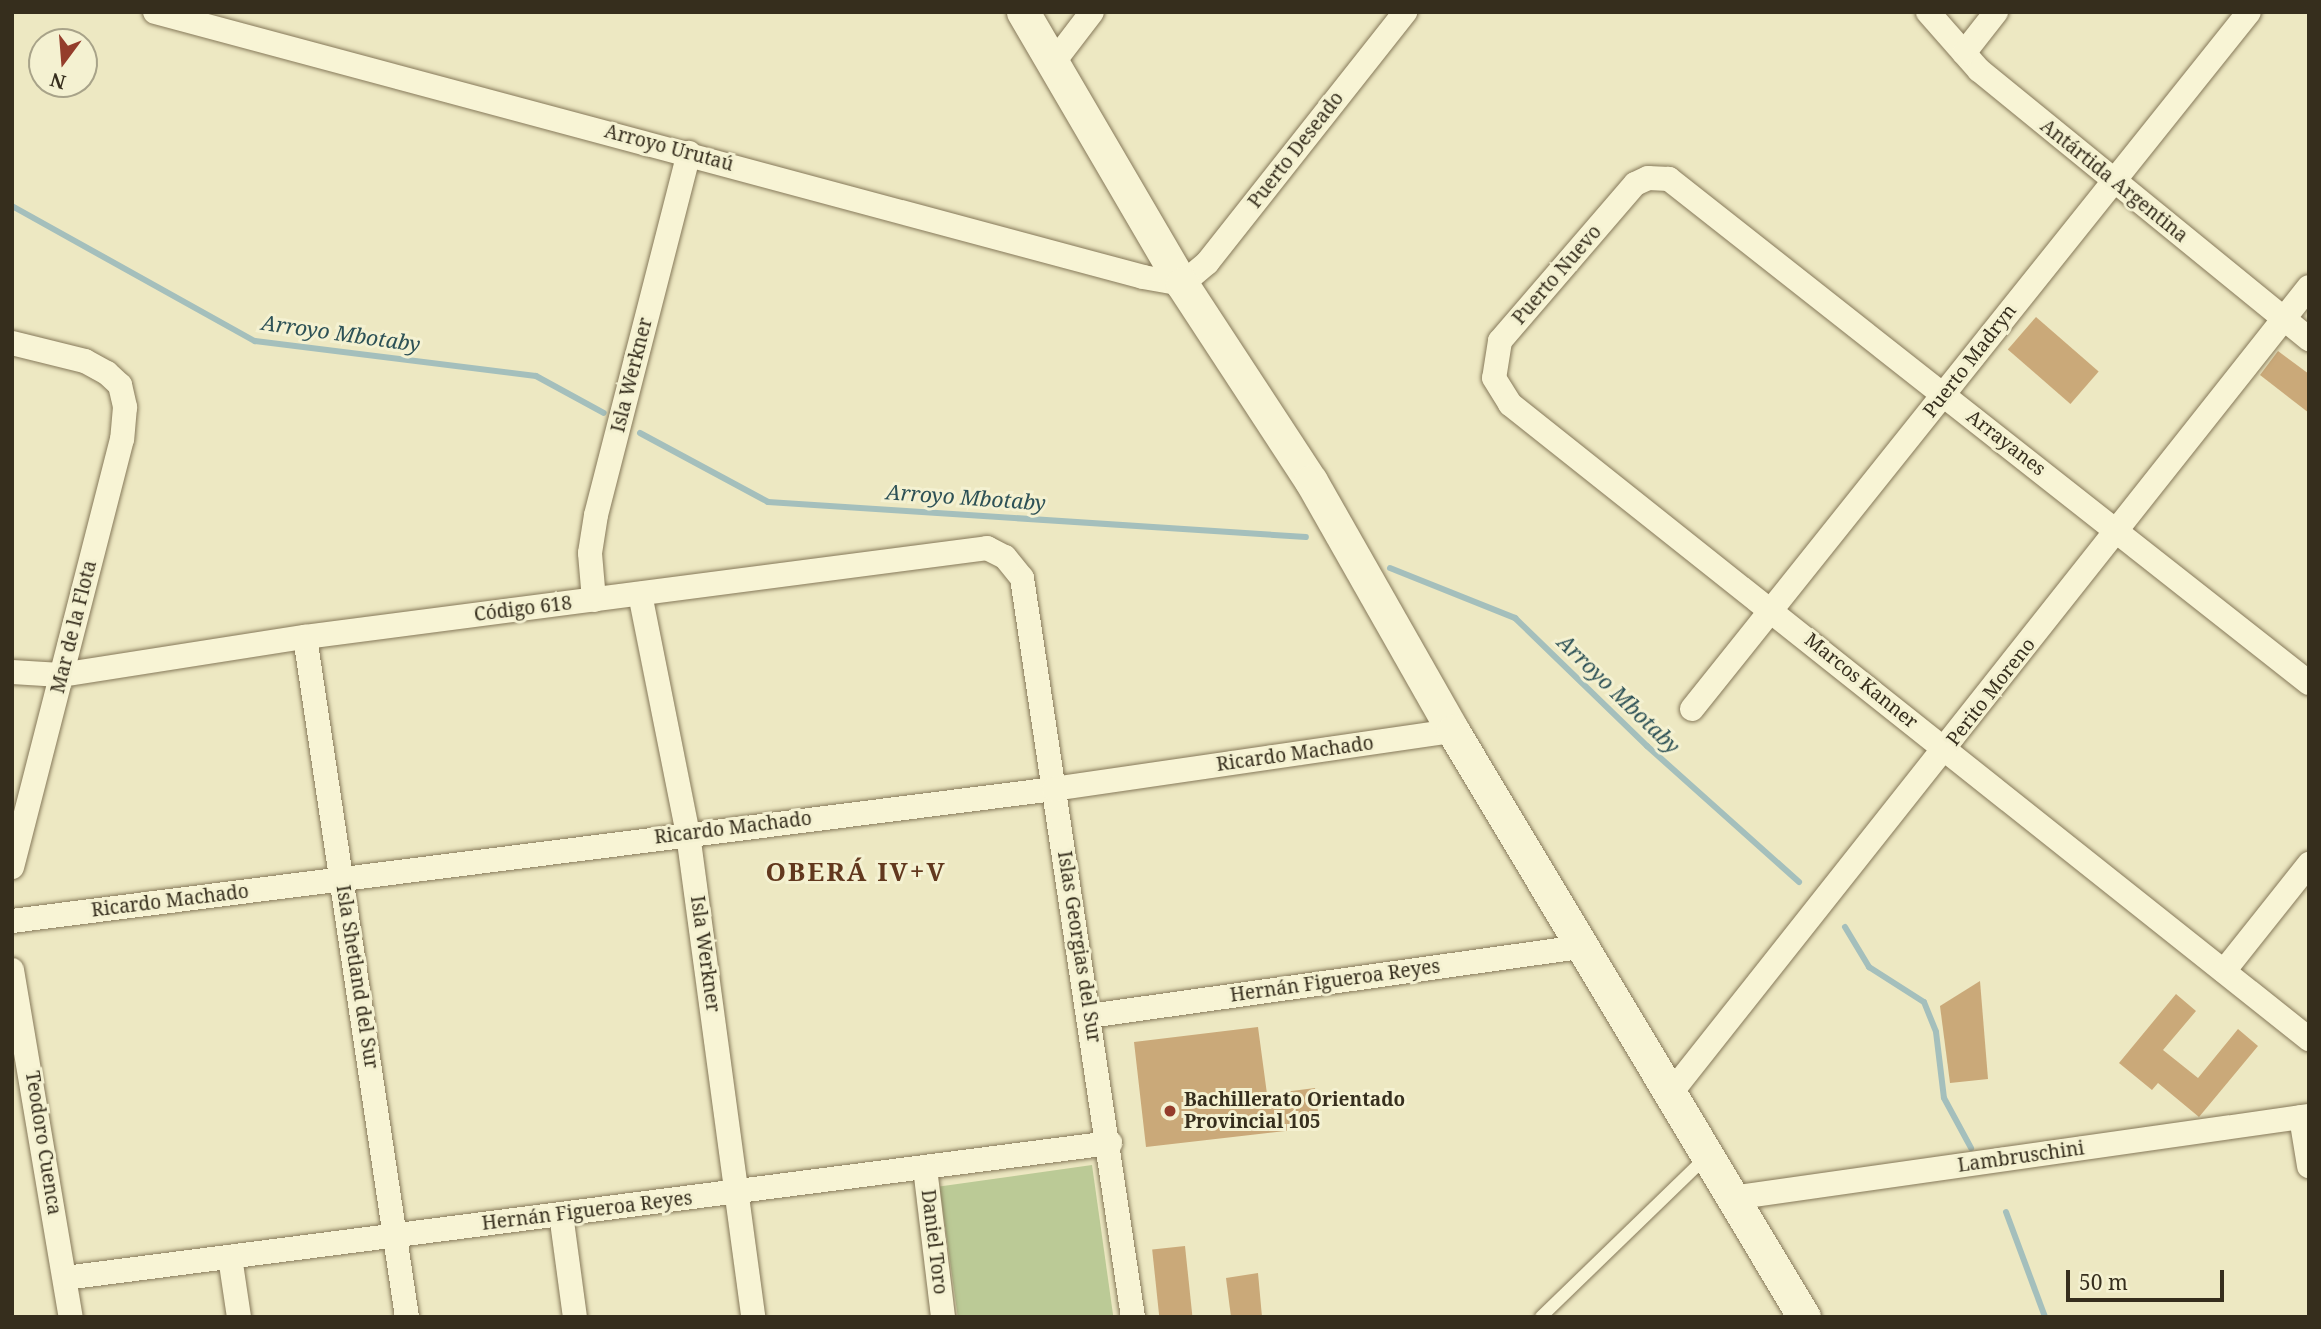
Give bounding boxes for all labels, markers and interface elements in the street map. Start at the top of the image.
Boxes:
north arrow [28,28,98,98]
text: N [47,67,69,96]
street label: Puerto Deseado [1244,87,1348,213]
street label: Antártida Argentina [2036,115,2192,247]
street label: Arroyo Urutaú [602,120,736,176]
street label: Puerto Nuevo [1508,221,1606,329]
street label: Puerto Madryn [1919,300,2021,422]
water label: Arroyo Mbotaby [260,309,422,357]
street label: Isla Werkner [607,315,657,435]
street label: Arrayanes [1962,405,2050,481]
water label: Arroyo Mbotaby [885,479,1047,515]
street label: Mar de la Flota [46,558,102,696]
street label: Código 618 [473,592,573,626]
street label: Marcos Kanner [1800,628,1922,734]
water label: Arroyo Mbotaby [1553,629,1685,759]
street label: Perito Moreno [1942,634,2040,750]
street label: Ricardo Machado [1215,732,1375,776]
street label: Ricardo Machado [653,807,813,849]
street label: Islas Georgias del Sur [1053,850,1105,1044]
district label: OBERÁ IV+V [767,856,945,888]
street label: Ricardo Machado [90,880,250,922]
street label: Isla Shetland del Sur [331,883,383,1071]
street label: Isla Werkner [686,894,724,1014]
street label: Hernán Figueroa Reyes [1229,955,1441,1007]
street label: Teodoro Cuenca [20,1069,66,1217]
place label: Bachillerato Orientado Provincial 105 [1184,1089,1405,1133]
marker: Bachillerato Orientado Provincial 105 [1162,1103,1178,1119]
street label: Lambruschini [1956,1137,2086,1177]
street label: Hernán Figueroa Reyes [481,1187,693,1235]
street label: Daniel Toro [916,1188,952,1296]
scale bar [2069,1256,2226,1300]
text: 50 m [2079,1268,2128,1296]

